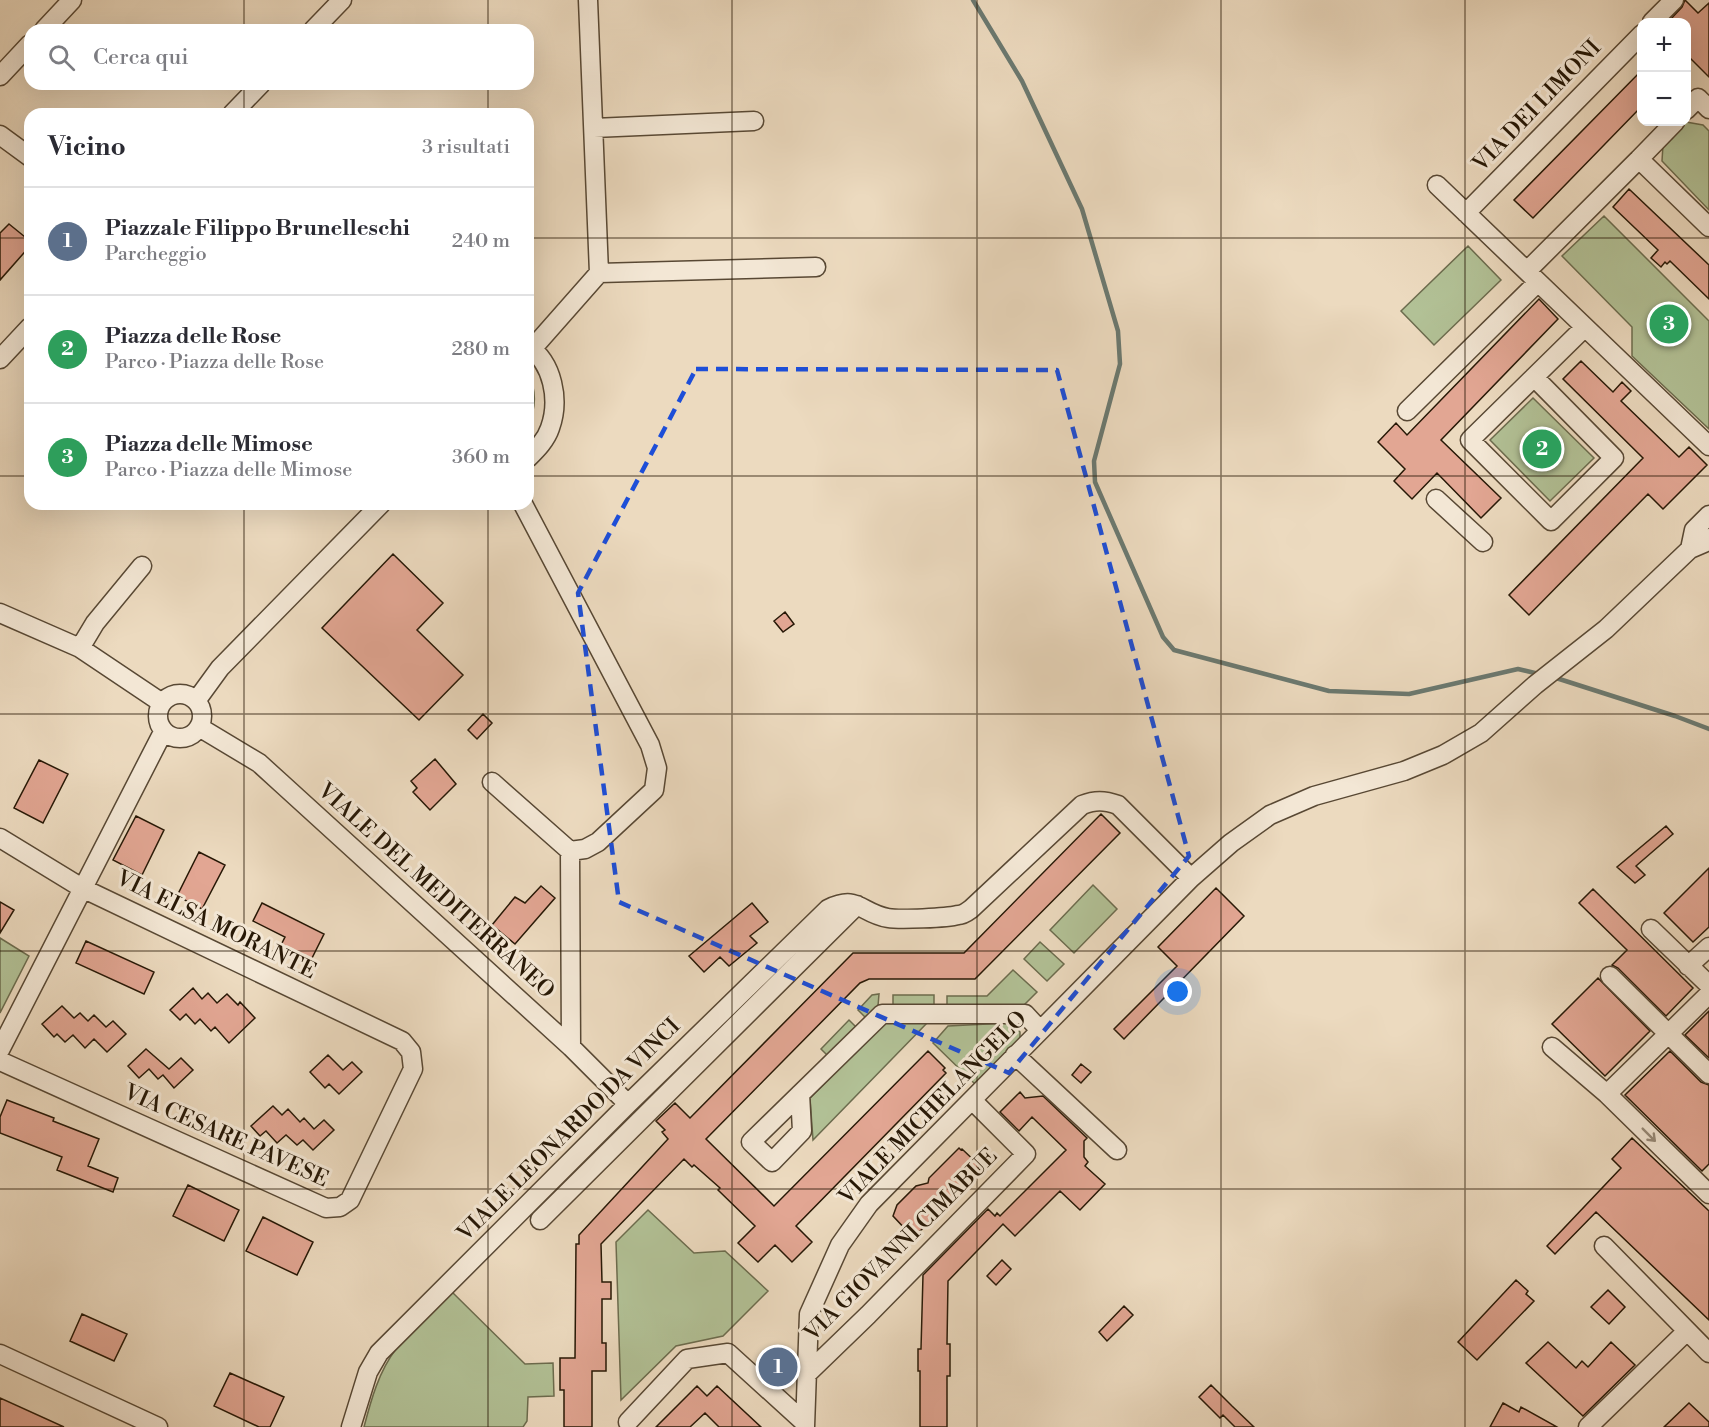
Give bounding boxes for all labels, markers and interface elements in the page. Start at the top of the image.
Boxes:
map controls [1637,18,1691,126]
button: + [1637,18,1691,72]
search box [24,24,534,90]
street label: VIA DEI LIMONI [1467,34,1607,178]
icon: search [45,41,78,74]
text: Cerca qui [93,44,189,71]
button: − [1637,72,1691,126]
text: Vicino [48,131,126,163]
text: 3 risultati [422,135,510,160]
text: Piazzale Filippo Brunelleschi [105,215,410,242]
text: 1 [63,229,72,254]
text: 240 m [452,229,510,254]
text: Parcheggio [105,242,207,267]
pin: 3 [1650,302,1688,346]
text: Piazza delle Rose [105,323,281,350]
text: 2 [61,337,74,362]
text: 280 m [451,337,510,362]
text: Parco · Piazza delle Rose [105,350,324,375]
pin: 2 [1522,426,1562,472]
text: Piazza delle Mimose [105,431,313,458]
text: 3 [61,445,74,470]
text: 360 m [452,445,510,470]
text: Parco · Piazza delle Mimose [105,458,352,483]
street label: VIALE DEL MEDITERRANEO [311,777,560,1005]
street label: VIA ELSA MORANTE [111,864,320,985]
your location [1163,977,1192,1006]
street label: VIALE MICHELANGELO [833,1006,1033,1211]
street label: VIALE LEONARDO DA VINCI [451,1012,687,1248]
street label: VIA CESARE PAVESE [119,1078,332,1193]
one-way arrow [1641,1127,1656,1142]
street label: VIA GIOVANNI CIMABUE [798,1143,1003,1348]
pin: 1 [758,1344,798,1390]

